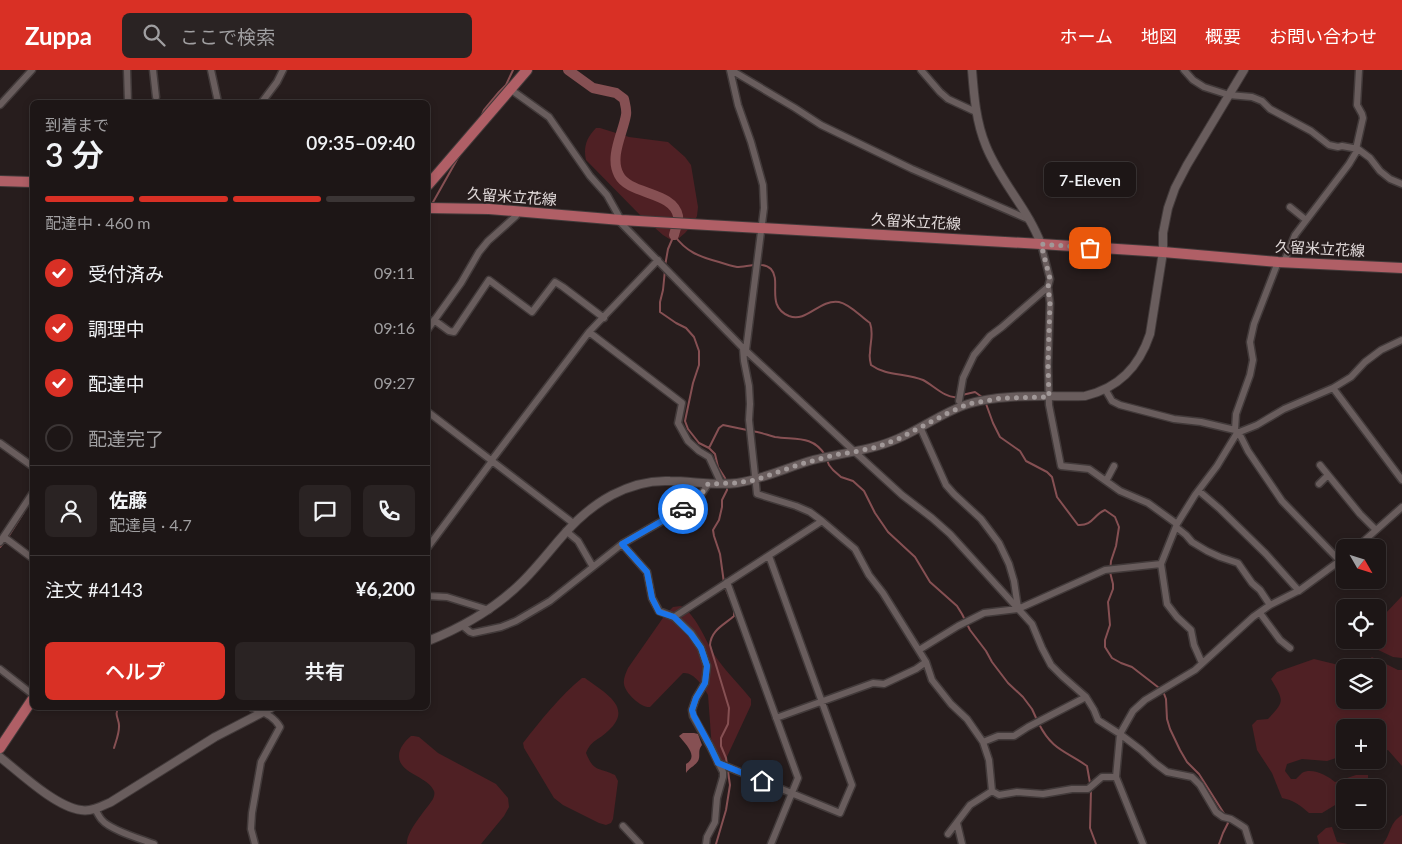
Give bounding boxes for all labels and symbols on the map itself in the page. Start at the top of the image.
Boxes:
callout: 7-Eleven [1044,163,1136,198]
street label: 久留米立花線 [467,184,558,208]
street label: 久留米立花線 [871,210,961,232]
pin [1069,227,1111,269]
street label: 久留米立花線 [1275,237,1365,259]
courier [658,484,708,534]
north arrow [1336,539,1386,589]
pin [741,760,783,802]

